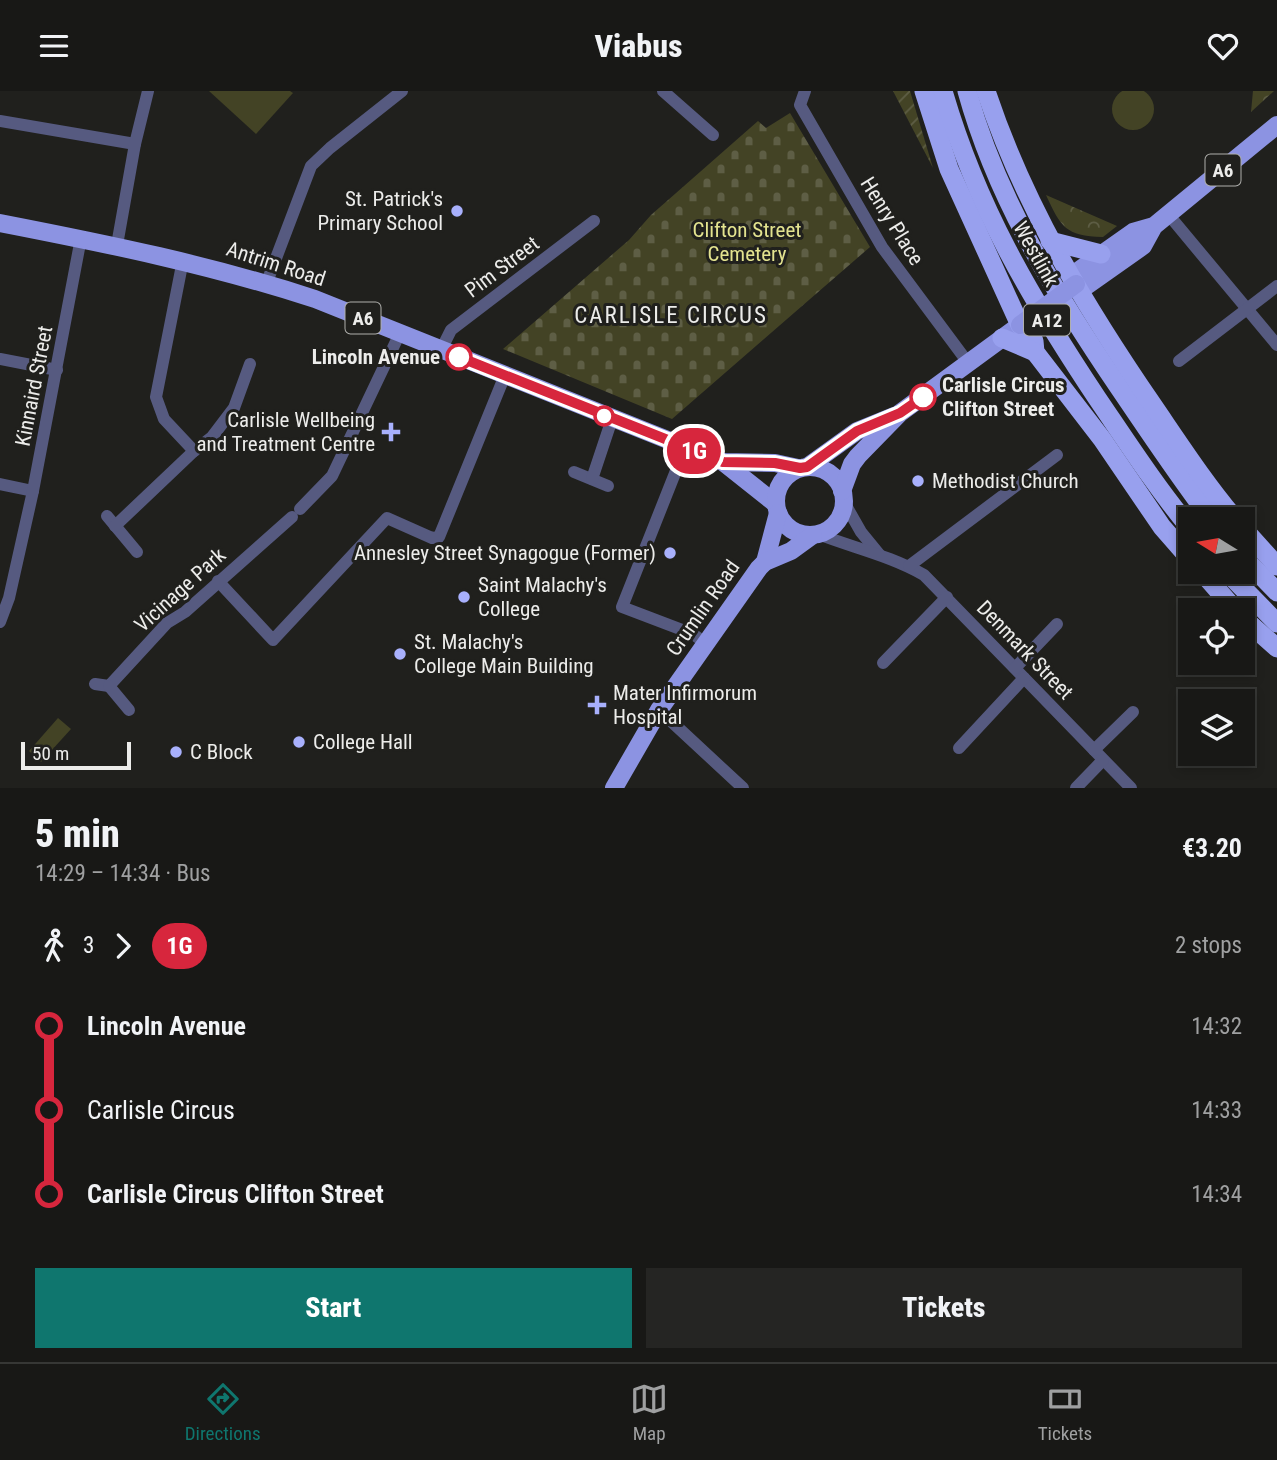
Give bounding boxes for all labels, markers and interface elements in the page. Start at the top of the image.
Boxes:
icon: menu [35,27,73,65]
text: Viabus [595,27,682,65]
icon: heart [1204,27,1242,65]
road number: A6 [1206,155,1240,185]
street label: Henry Place [856,173,929,270]
place label: St. Patrick's Primary School [317,187,443,235]
marker: St. Patrick's Primary School [449,203,465,219]
street label: Westlink [1008,217,1064,291]
park label: Clifton Street Cemetery [693,218,801,266]
street label: Pim Street [460,231,544,303]
street label: Antrim Road [224,237,328,291]
district label: CARLISLE CIRCUS [574,302,768,329]
road number: A6 [346,303,380,334]
road number: A12 [1024,305,1070,335]
street label: Kinnaird Street [11,324,57,448]
marker: Lincoln Avenue [446,344,472,370]
place label: Lincoln Avenue [312,345,440,369]
place label: Carlisle Circus Clifton Street [942,373,1065,421]
marker: Carlisle Circus Clifton Street [910,384,936,410]
unlabelled marker [594,406,614,426]
place label: Carlisle Wellbeing and Treatment Centre [196,408,375,456]
marker: Carlisle Wellbeing and Treatment Centre [381,422,401,442]
line badge: 1G [662,428,726,474]
text: 1G [681,437,707,465]
place label: Methodist Church [932,469,1079,493]
marker: Methodist Church [910,473,926,489]
north arrow [1178,507,1255,585]
map controls [1178,507,1255,766]
place label: Annesley Street Synagogue (Former) [354,541,656,565]
street label: Vicinage Park [130,543,231,637]
marker: Annesley Street Synagogue (Former) [662,545,678,561]
street label: Crumlin Road [661,556,745,660]
place label: Saint Malachy's College [478,573,607,621]
marker: Saint Malachy's College [456,589,472,605]
street label: Denmark Street [972,596,1078,704]
button: locate [1178,598,1255,675]
place label: St. Malachy's College Main Building [414,630,594,678]
marker: St. Malachy's College Main Building [392,646,408,662]
place label: Mater Infirmorum Hospital [613,681,757,729]
button: layers [1178,689,1255,766]
marker: Mater Infirmorum Hospital [587,695,607,715]
place label: College Hall [313,730,413,754]
marker: College Hall [291,734,307,750]
scale bar [21,739,131,771]
place label: C Block [190,740,253,764]
text: 50 m [32,742,69,765]
marker: C Block [168,744,184,760]
text: 5 min [35,812,120,856]
text: €3.20 [1182,833,1242,863]
text: 14:29 – 14:34 · Bus [35,860,211,887]
icon: walk [35,927,73,965]
icon: forward [104,927,142,965]
text: 3 [83,932,94,959]
text: 1G [166,932,193,960]
text: 2 stops [1175,932,1242,959]
text: Lincoln Avenue [87,1011,246,1041]
text: 14:32 [1191,1013,1242,1040]
text: Carlisle Circus [87,1095,235,1125]
text: 14:33 [1191,1097,1242,1124]
text: Carlisle Circus Clifton Street [87,1179,384,1209]
text: 14:34 [1191,1181,1242,1208]
button: Start [35,1268,632,1348]
button: Tickets [646,1268,1242,1348]
tab: Directions [185,1380,261,1445]
tab: Map [630,1380,668,1445]
tab: Tickets [1038,1380,1092,1445]

